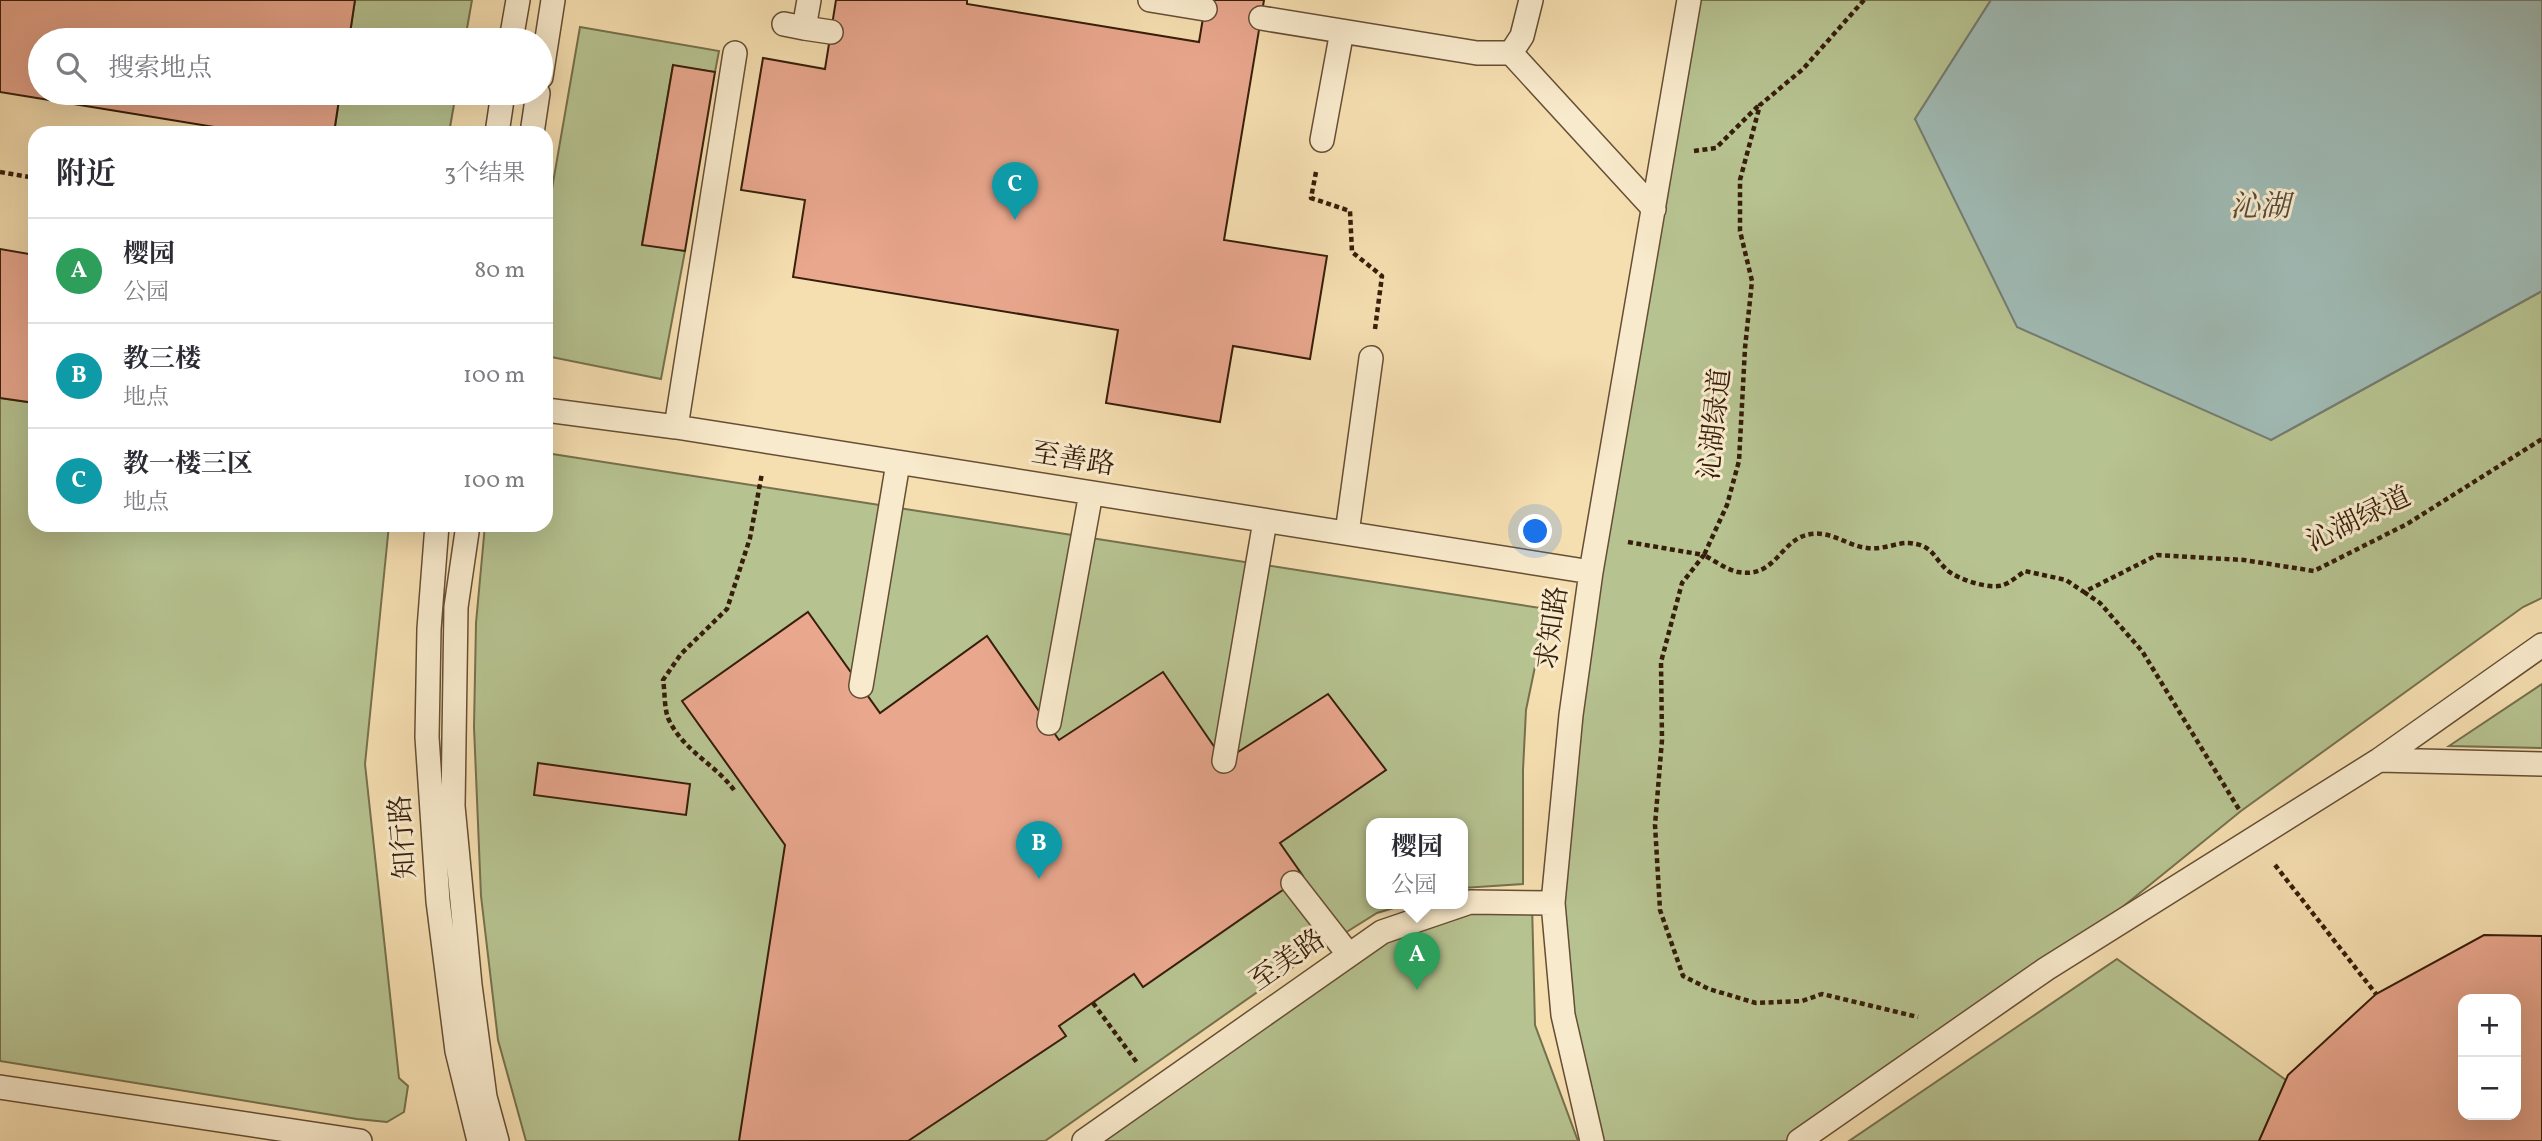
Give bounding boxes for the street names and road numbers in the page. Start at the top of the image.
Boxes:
street label: 沁湖绿道 [1691,366,1741,482]
street label: 至善路 [1028,434,1118,486]
street label: 沁湖绿道 [2300,478,2418,562]
street label: 求知路 [1528,584,1578,672]
street label: 知行路 [382,794,426,880]
street label: 至美路 [1242,921,1334,1001]

